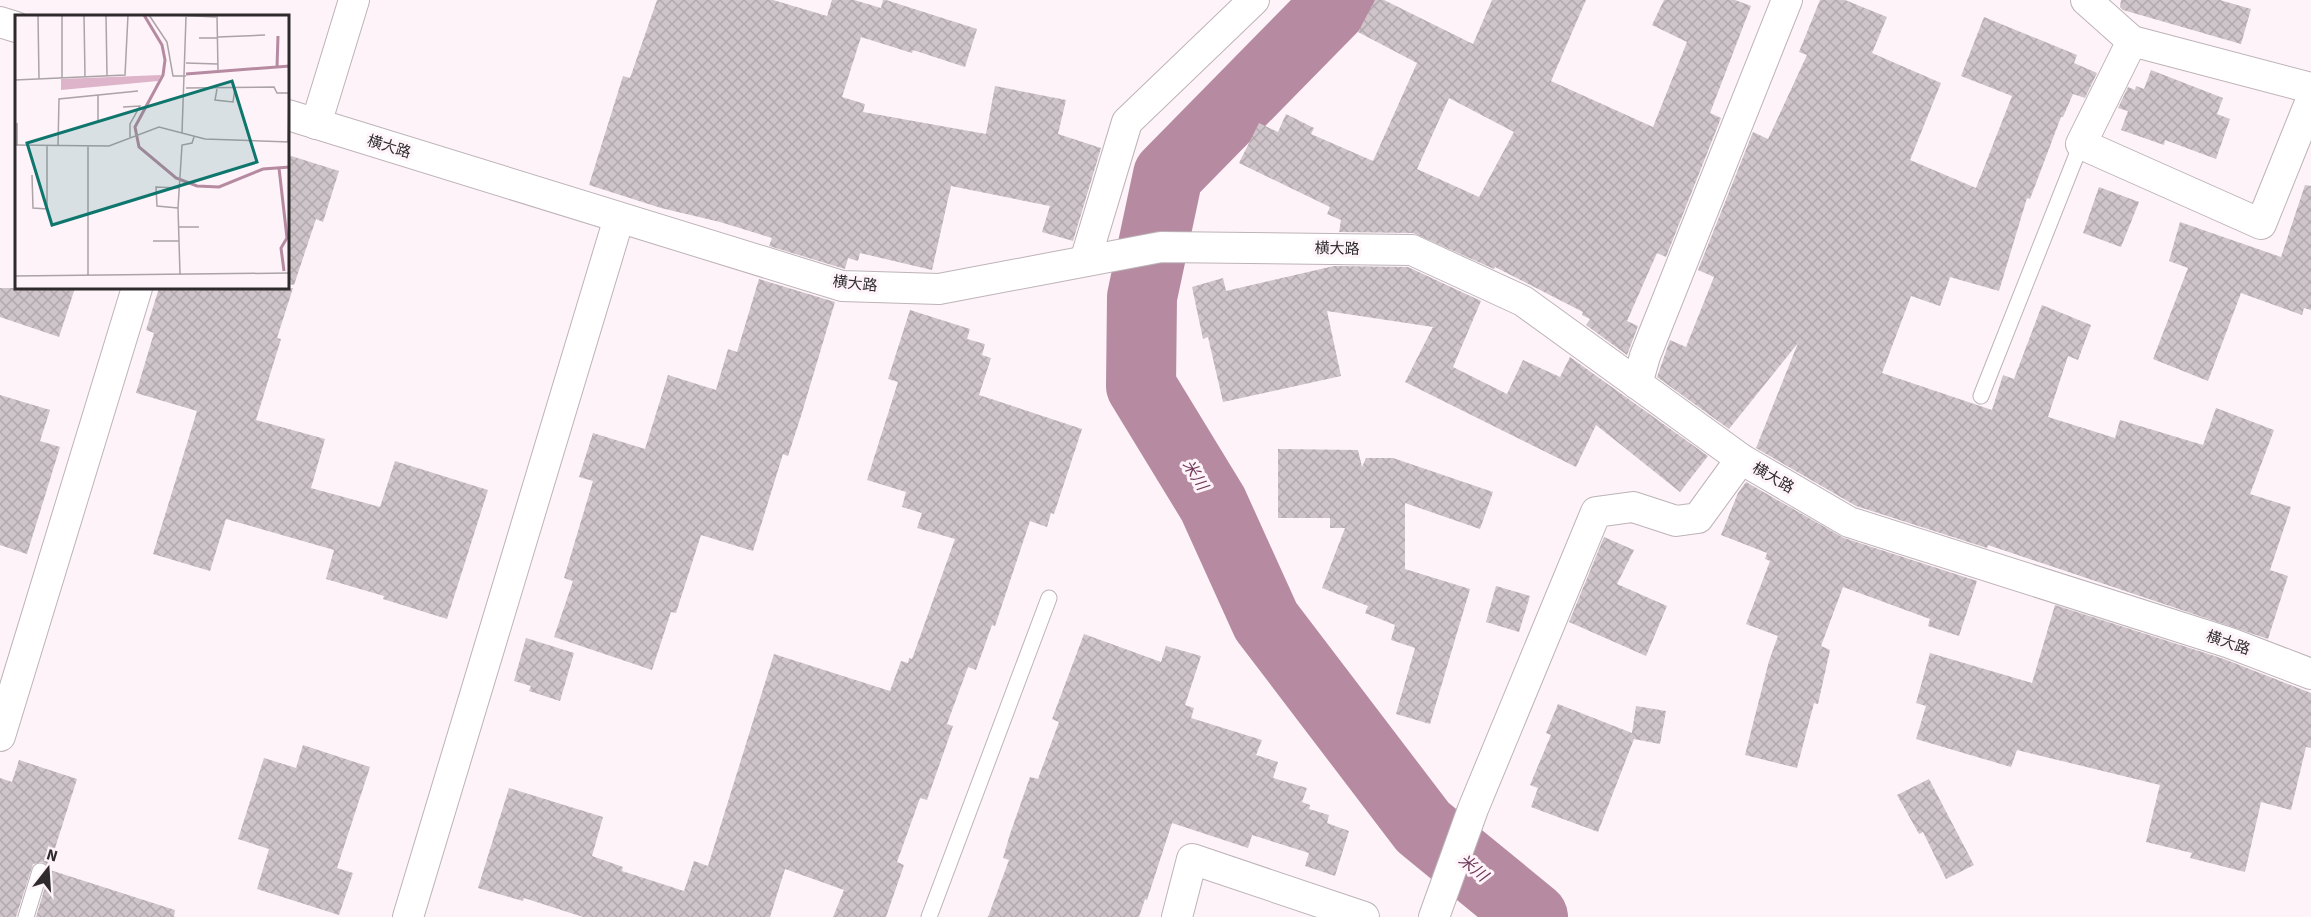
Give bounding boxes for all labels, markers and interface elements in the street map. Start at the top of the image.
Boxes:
inset map [15,15,290,290]
street label: 横大路 [364,130,414,164]
street label: 横大路 [1314,238,1360,260]
street label: 横大路 [832,271,878,297]
water label: 米川 [1177,456,1214,496]
street label: 横大路 [1748,458,1798,498]
street label: 横大路 [2203,626,2253,660]
north arrow [18,839,78,899]
text: N [44,844,60,868]
water label: 米川 [1454,849,1494,888]

